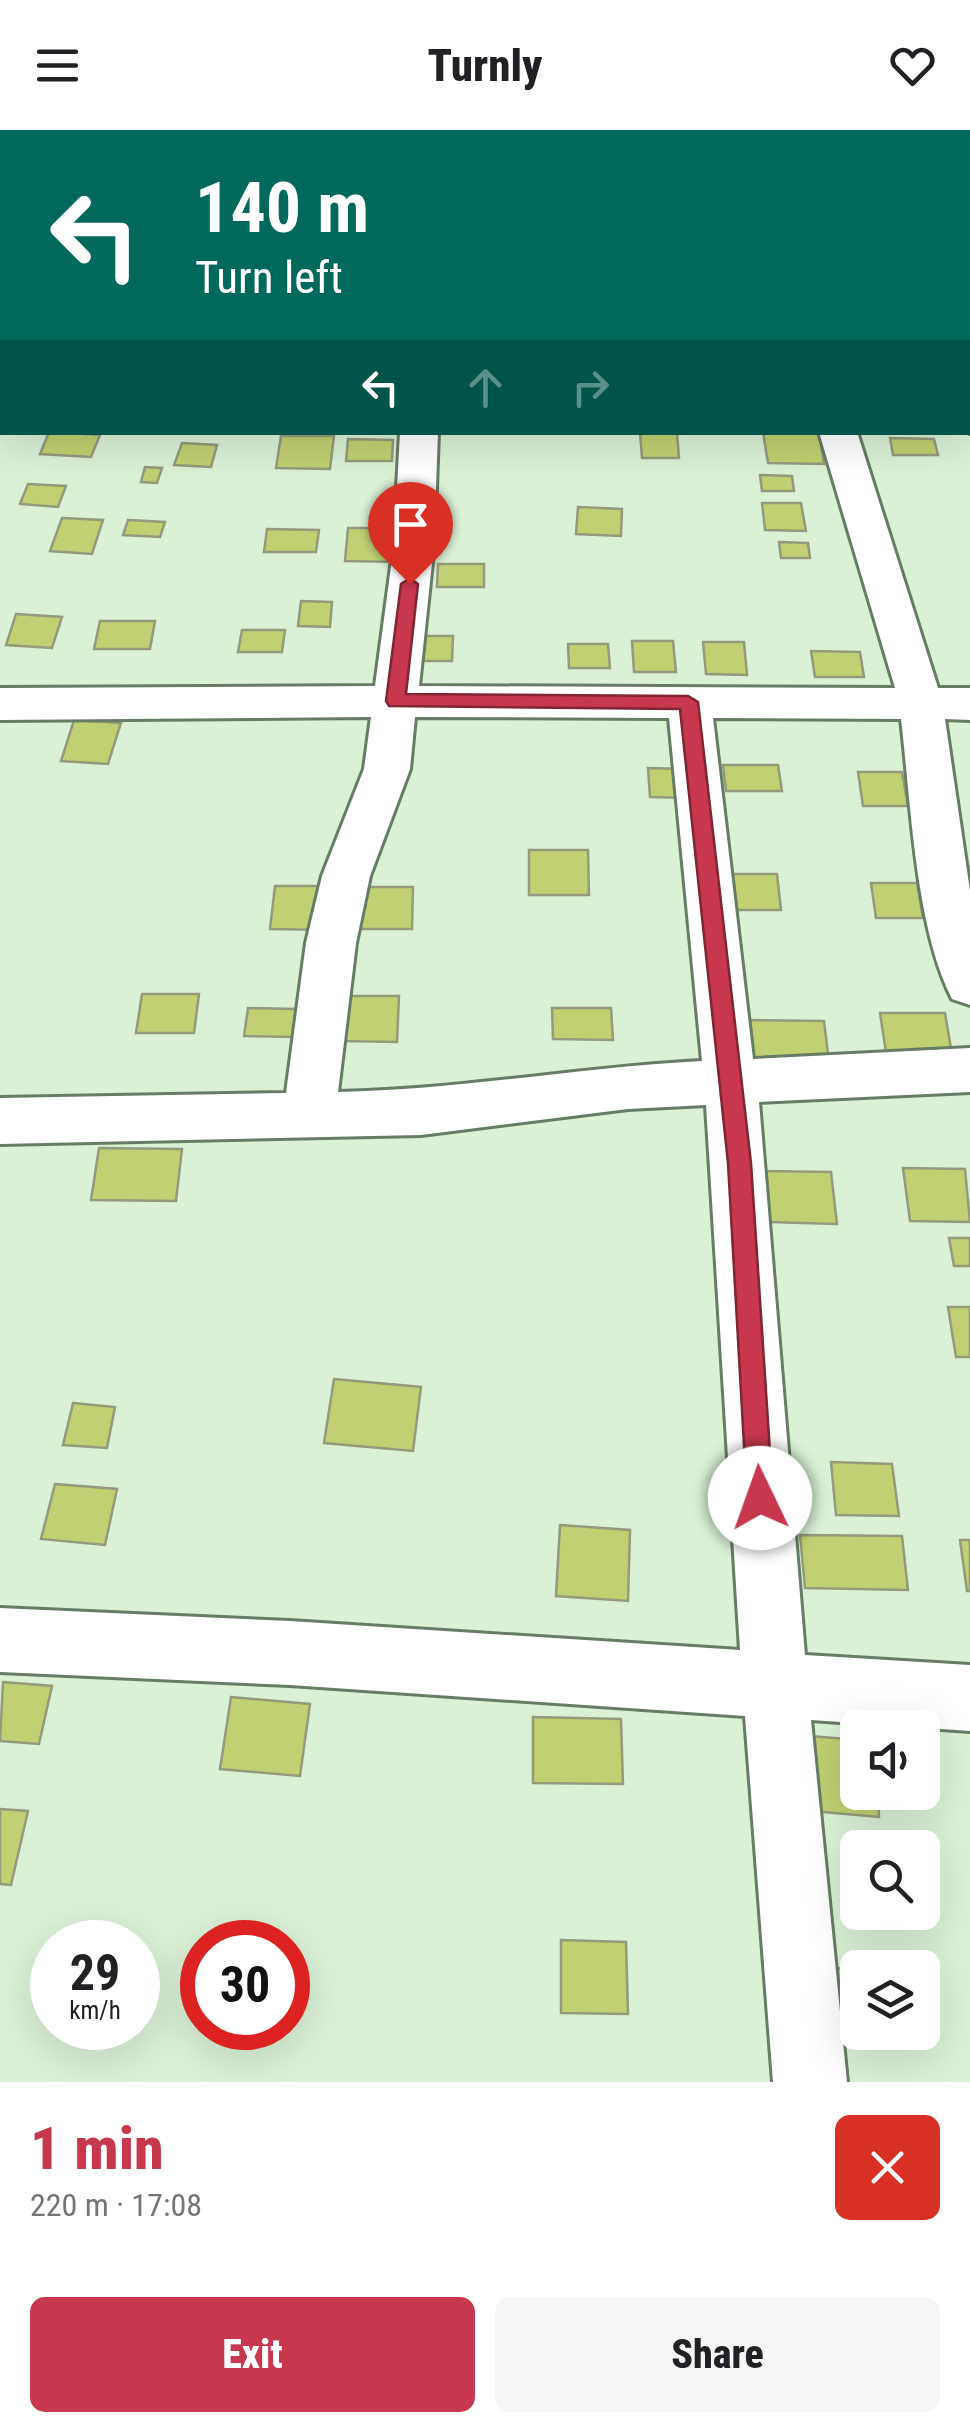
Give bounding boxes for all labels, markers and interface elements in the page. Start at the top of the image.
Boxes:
icon: menu [30,38,85,93]
icon: heart [885,38,940,93]
text: Turnly [428,39,542,92]
text: 140 m [195,167,369,249]
icon: left [30,170,160,300]
text: Turn left [195,251,343,304]
icon: left [353,360,408,415]
icon: ahead [458,360,513,415]
icon: right [563,360,618,415]
pin [368,482,453,585]
icon: arrive [383,497,438,552]
position arrow [708,1446,812,1550]
map controls [840,1710,940,2050]
button: sound [840,1710,940,1810]
button: search [840,1830,940,1930]
speed limit sign: 30 [180,1920,310,2050]
text: 29 [70,1944,120,2002]
button: layers [840,1950,940,2050]
text: km/h [69,1996,121,2025]
text: 1 min [30,2113,164,2184]
button: close [835,2115,940,2220]
text: 220 m · 17:08 [30,2186,202,2224]
button: Exit [30,2297,475,2412]
button: Share [495,2297,940,2412]

